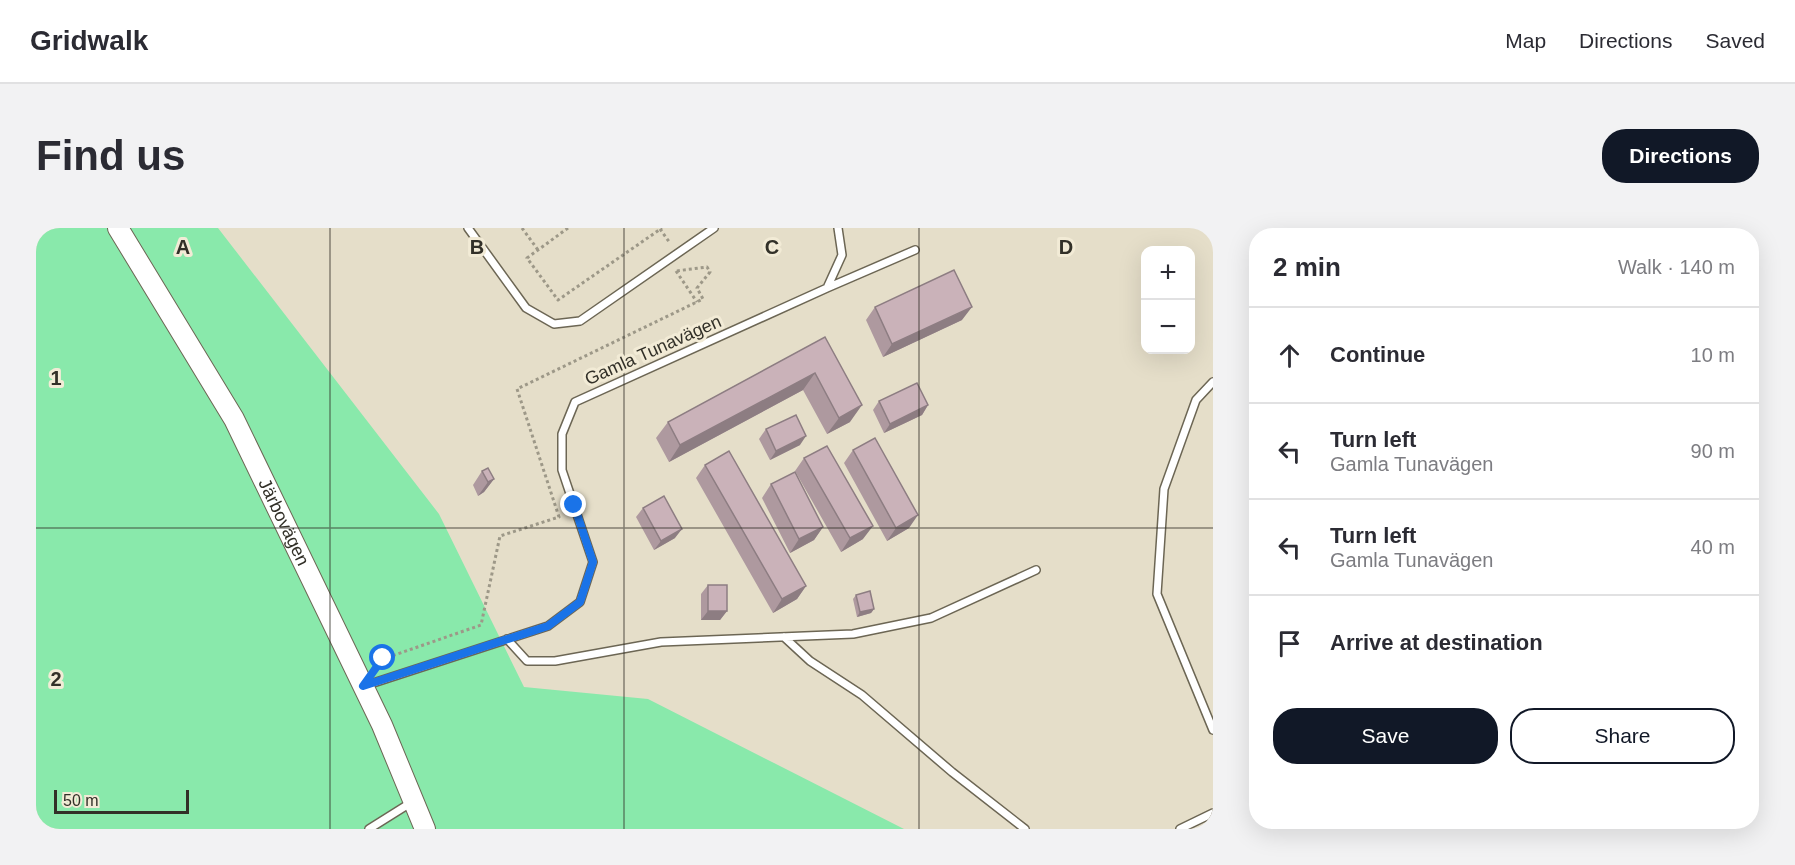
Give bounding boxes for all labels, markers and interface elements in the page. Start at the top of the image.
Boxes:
text: Gridwalk [30,25,148,56]
text: Map [1505,29,1546,52]
text: Directions [1579,29,1672,52]
text: Saved [1705,29,1765,52]
button: Directions [1602,129,1759,183]
text: Find us [36,132,185,179]
text: A [176,236,190,258]
text: B [470,236,484,258]
text: C [765,236,779,258]
text: D [1059,236,1073,258]
map controls [1141,246,1195,354]
button: + [1141,246,1195,300]
text: 2 min [1273,252,1341,282]
text: Walk · 140 m [1618,256,1735,278]
button: − [1141,300,1195,354]
street label: Gamla Tunavägen [582,311,724,389]
icon: ahead [1273,339,1306,372]
text: Continue [1330,342,1425,367]
text: 10 m [1691,344,1735,366]
text: 1 [50,367,62,389]
text: Turn left [1330,427,1416,452]
icon: left [1273,435,1306,468]
text: 90 m [1691,440,1735,462]
text: Gamla Tunavägen [1330,453,1493,475]
street label: Järbovägen [254,475,313,569]
route end [560,491,586,517]
text: Turn left [1330,523,1416,548]
icon: left [1273,531,1306,564]
text: 40 m [1691,536,1735,558]
text: Gamla Tunavägen [1330,549,1493,571]
icon: arrive [1273,627,1306,660]
text: Arrive at destination [1330,630,1543,655]
route start [369,644,395,670]
text: 2 [50,668,62,690]
button: Save [1273,708,1498,764]
button: Share [1510,708,1735,764]
scale bar [54,787,189,814]
text: 50 m [63,792,99,809]

